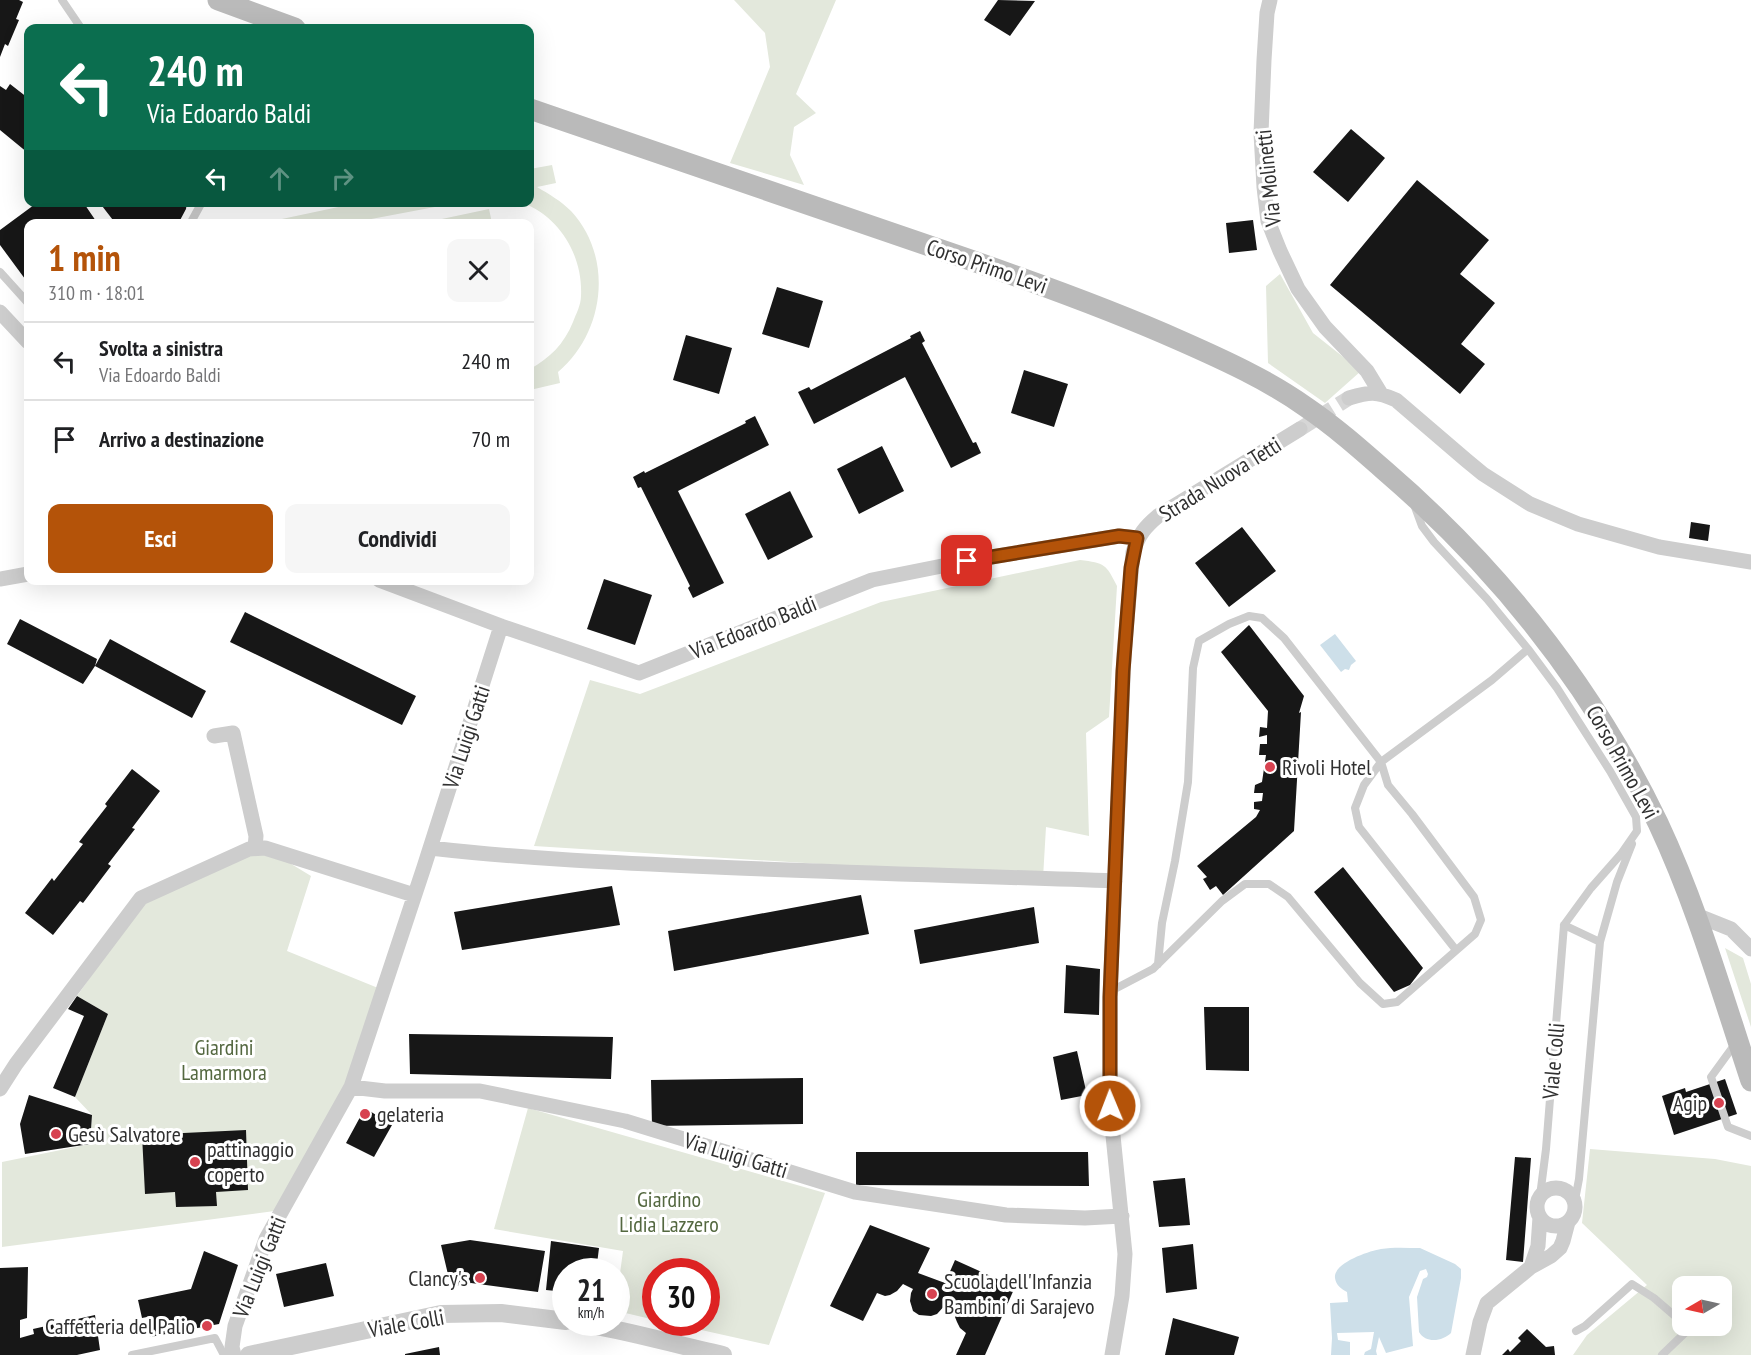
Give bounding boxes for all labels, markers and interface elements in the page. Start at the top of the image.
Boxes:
text: 240 m [147,43,244,98]
icon: left [48,48,126,126]
text: Via Edoardo Baldi [147,96,311,130]
street label: Via Molinetti [1249,128,1287,229]
icon: left [200,162,233,195]
icon: ahead [263,162,296,195]
icon: right [326,162,359,195]
street label: Corso Primo Levi [923,232,1051,300]
text: 1 min [48,234,121,281]
button: close [447,239,510,302]
text: 310 m · 18:01 [48,280,145,306]
text: Svolta a sinistra [99,334,223,362]
icon: left [48,345,81,378]
text: 240 m [461,347,510,375]
text: Via Edoardo Baldi [99,362,221,388]
icon: arrive [48,423,81,456]
text: Arrivo a destinazione [99,425,264,453]
text: 70 m [471,425,510,453]
street label: Strada Nuova Tetti [1154,430,1286,528]
button: Esci [48,504,273,573]
button: Condividi [285,504,510,573]
pin [941,535,992,586]
icon: arrive [950,544,983,577]
street label: Via Edoardo Baldi [685,589,820,665]
street label: Via Luigi Gatti [436,682,496,793]
street label: Corso Primo Levi [1580,700,1666,824]
place label: Rivoli Hotel [1282,753,1372,781]
marker: Rivoli Hotel [1263,760,1277,774]
street label: Viale Colli [1536,1022,1570,1101]
park label: Giardini Lamarmora [181,1033,267,1086]
position arrow [1078,1074,1142,1138]
place label: Agip [1673,1089,1707,1117]
marker: Agip [1712,1096,1726,1110]
place label: gelateria [377,1100,444,1128]
marker: gelateria [358,1107,372,1121]
place label: Gesù Salvatore [68,1120,181,1148]
street label: Via Luigi Gatti [680,1126,791,1184]
marker: Gesù Salvatore [49,1127,63,1141]
place label: pattinaggio coperto [207,1135,294,1188]
marker: pattinaggio coperto [188,1155,202,1169]
park label: Giardino Lidia Lazzero [619,1185,719,1238]
street label: Via Luigi Gatti [226,1212,292,1323]
speed limit sign: 30 [642,1258,720,1336]
place label: Clancy's [408,1264,468,1292]
place label: Scuola dell'Infanzia Bambini di Sarajevo [944,1267,1094,1320]
text: 21 [577,1270,605,1309]
marker: Clancy's [473,1271,487,1285]
north arrow [1672,1276,1732,1336]
map controls [1672,1276,1732,1336]
marker: Scuola dell'Infanzia Bambini di Sarajevo [925,1287,939,1301]
street label: Viale Colli [365,1303,446,1344]
text: km/h [578,1303,604,1322]
place label: Caffetteria del Palio [45,1312,195,1340]
marker: Caffetteria del Palio [200,1319,214,1333]

